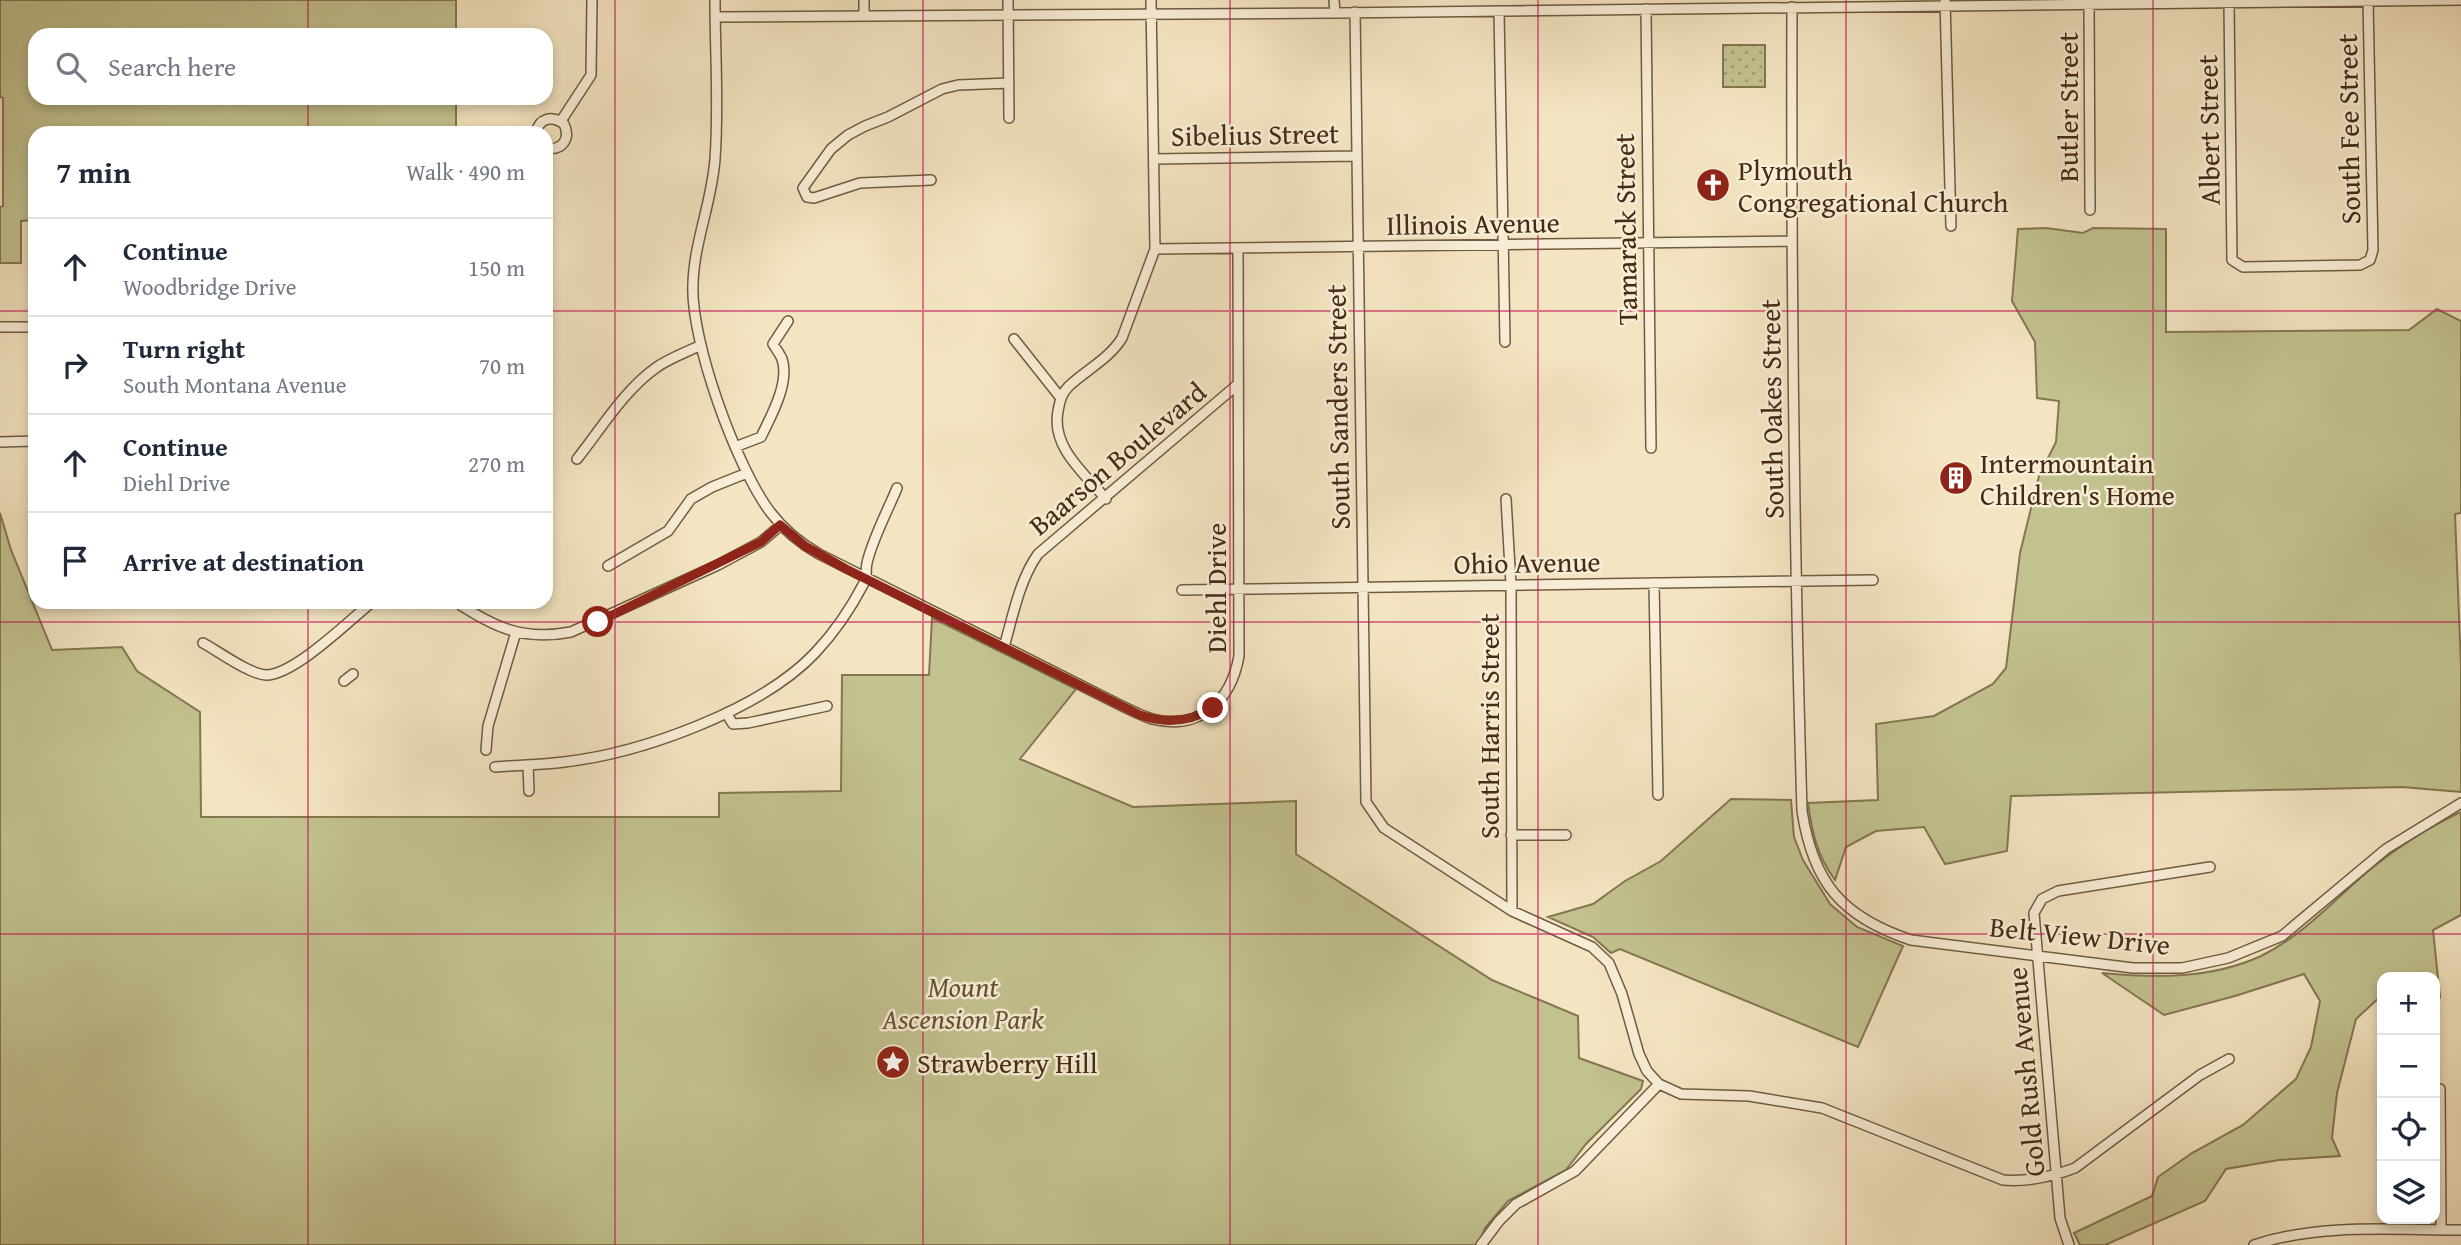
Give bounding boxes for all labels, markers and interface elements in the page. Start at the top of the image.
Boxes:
search box [28,28,553,105]
street label: Butler Street [2047,32,2088,182]
street label: South Fee Street [2326,33,2370,225]
text: Search here [108,47,236,86]
icon: search [52,48,90,86]
street label: Albert Street [2186,54,2230,206]
street label: Sibelius Street [1171,112,1340,156]
street label: Tamarack Street [1603,133,1647,325]
place label: Plymouth Congregational Church [1738,149,2009,222]
text: 7 min [56,150,131,194]
text: Walk · 490 m [406,155,525,188]
church icon: Plymouth Congregational Church [1694,166,1732,204]
street label: Illinois Avenue [1386,201,1560,245]
text: Continue [123,231,228,270]
icon: ahead [56,248,94,286]
text: 150 m [468,251,525,284]
text: Woodbridge Drive [123,270,296,303]
street label: South Sanders Street [1314,284,1360,530]
street label: South Oakes Street [1749,299,1793,519]
text: Turn right [123,329,245,368]
icon: right [56,346,94,384]
text: 70 m [479,349,525,382]
text: South Montana Avenue [123,368,347,401]
street label: Baarson Boulevard [1019,371,1215,545]
text: Continue [123,427,228,466]
place label: Intermountain Children's Home [1980,442,2175,515]
icon: ahead [56,444,94,482]
text: 270 m [468,447,525,480]
building icon: Intermountain Children's Home [1937,459,1975,497]
text: Diehl Drive [123,466,230,499]
street label: Diehl Drive [1195,523,1236,653]
street label: Ohio Avenue [1453,540,1601,584]
icon: arrive [56,542,94,580]
text: Arrive at destination [123,542,364,581]
route start [582,606,613,637]
street label: South Harris Street [1468,613,1509,839]
route end [1197,692,1228,723]
street label: Belt View Drive [1988,905,2172,965]
park label: Mount Ascension Park [881,966,1044,1039]
street label: Gold Rush Avenue [1995,966,2055,1178]
map controls [2377,972,2440,1224]
button: + [2377,972,2440,1035]
button: − [2377,1035,2440,1098]
place label: Strawberry Hill [917,1042,1098,1083]
place icon: Strawberry Hill [874,1043,912,1081]
button: locate [2377,1098,2440,1161]
button: layers [2377,1161,2440,1224]

